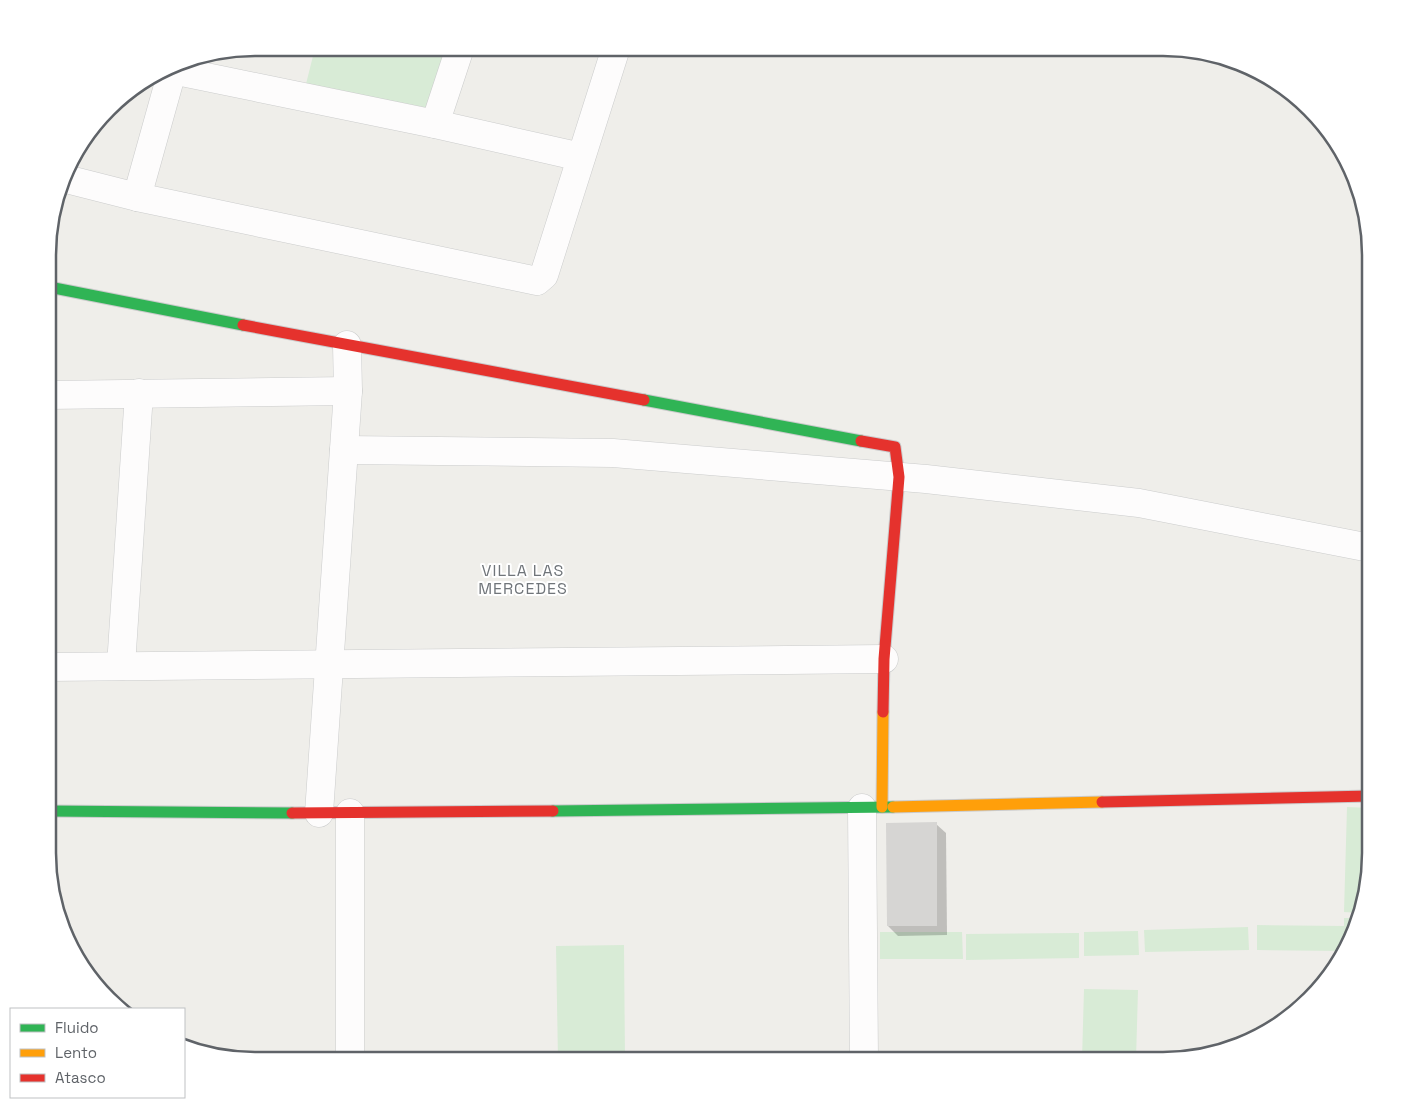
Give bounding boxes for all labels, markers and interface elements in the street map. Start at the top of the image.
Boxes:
district label: VILLA LAS MERCEDES [478,560,568,599]
legend [10,1008,185,1098]
text: Fluido [55,1018,99,1037]
text: Lento [55,1043,97,1062]
text: Atasco [55,1068,106,1087]

